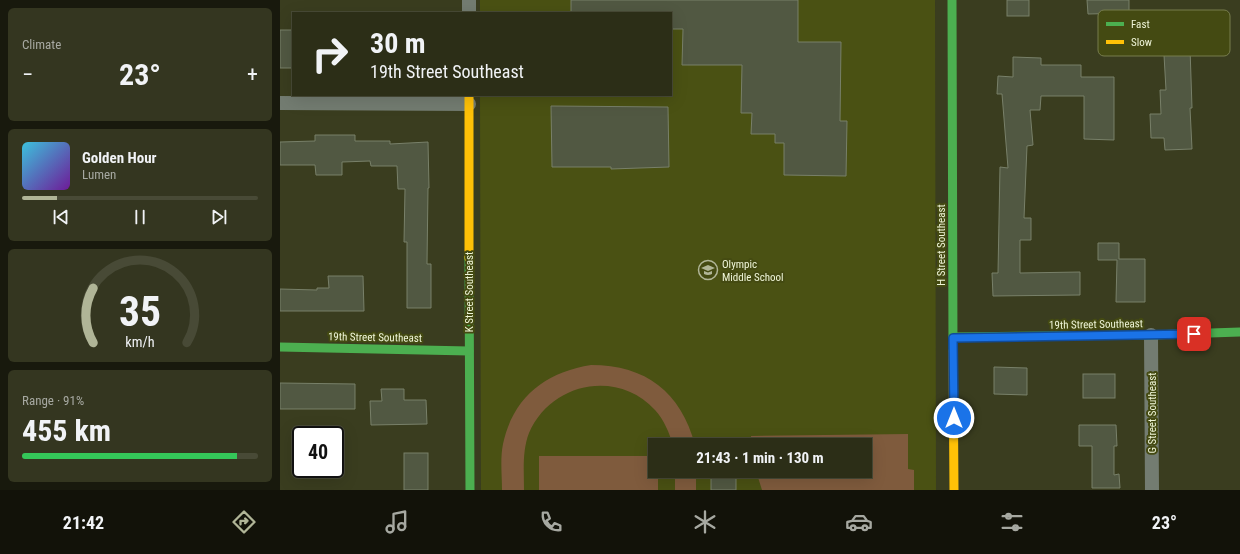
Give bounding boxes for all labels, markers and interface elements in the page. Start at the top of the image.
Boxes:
legend [1098,10,1230,56]
text: Fast [1131,18,1150,31]
text: 30 m [370,27,426,60]
icon: right [304,28,356,80]
text: Slow [1131,36,1152,49]
text: Climate [22,37,61,52]
text: 23° [119,57,161,92]
text: 19th Street Southeast [370,61,524,82]
text: − [22,62,33,87]
text: + [247,62,258,87]
text: Golden Hour [82,149,157,167]
text: Lumen [82,167,116,182]
street label: H Street Southeast [935,204,948,286]
icon: previous [50,206,72,228]
icon: pause [129,206,151,228]
icon: next [208,206,230,228]
street label: K Street Southeast [463,252,476,332]
place label: Olympic Middle School [722,258,784,284]
school or university icon: Olympic Middle School [697,259,719,281]
text: 35 [119,287,161,336]
street label: 19th Street Southeast [1049,317,1143,332]
pin [1177,317,1211,351]
icon: arrive [1183,323,1205,345]
street label: 19th Street Southeast [328,330,422,345]
text: km/h [125,334,155,350]
street label: G Street Southeast [1146,372,1159,454]
text: Range · 91% [22,393,84,408]
position arrow [933,397,975,439]
text: 455 km [22,413,111,448]
speed limit sign: 40 [292,426,344,478]
text: 21:43 · 1 min · 130 m [696,449,824,467]
icon: directions [230,508,258,536]
icon: music [383,508,411,536]
icon: phone [537,508,565,536]
icon: climate [691,508,719,536]
icon: car [845,508,873,536]
icon: filters [998,508,1026,536]
text: 21:42 [63,512,104,533]
text: 23° [1152,512,1177,533]

